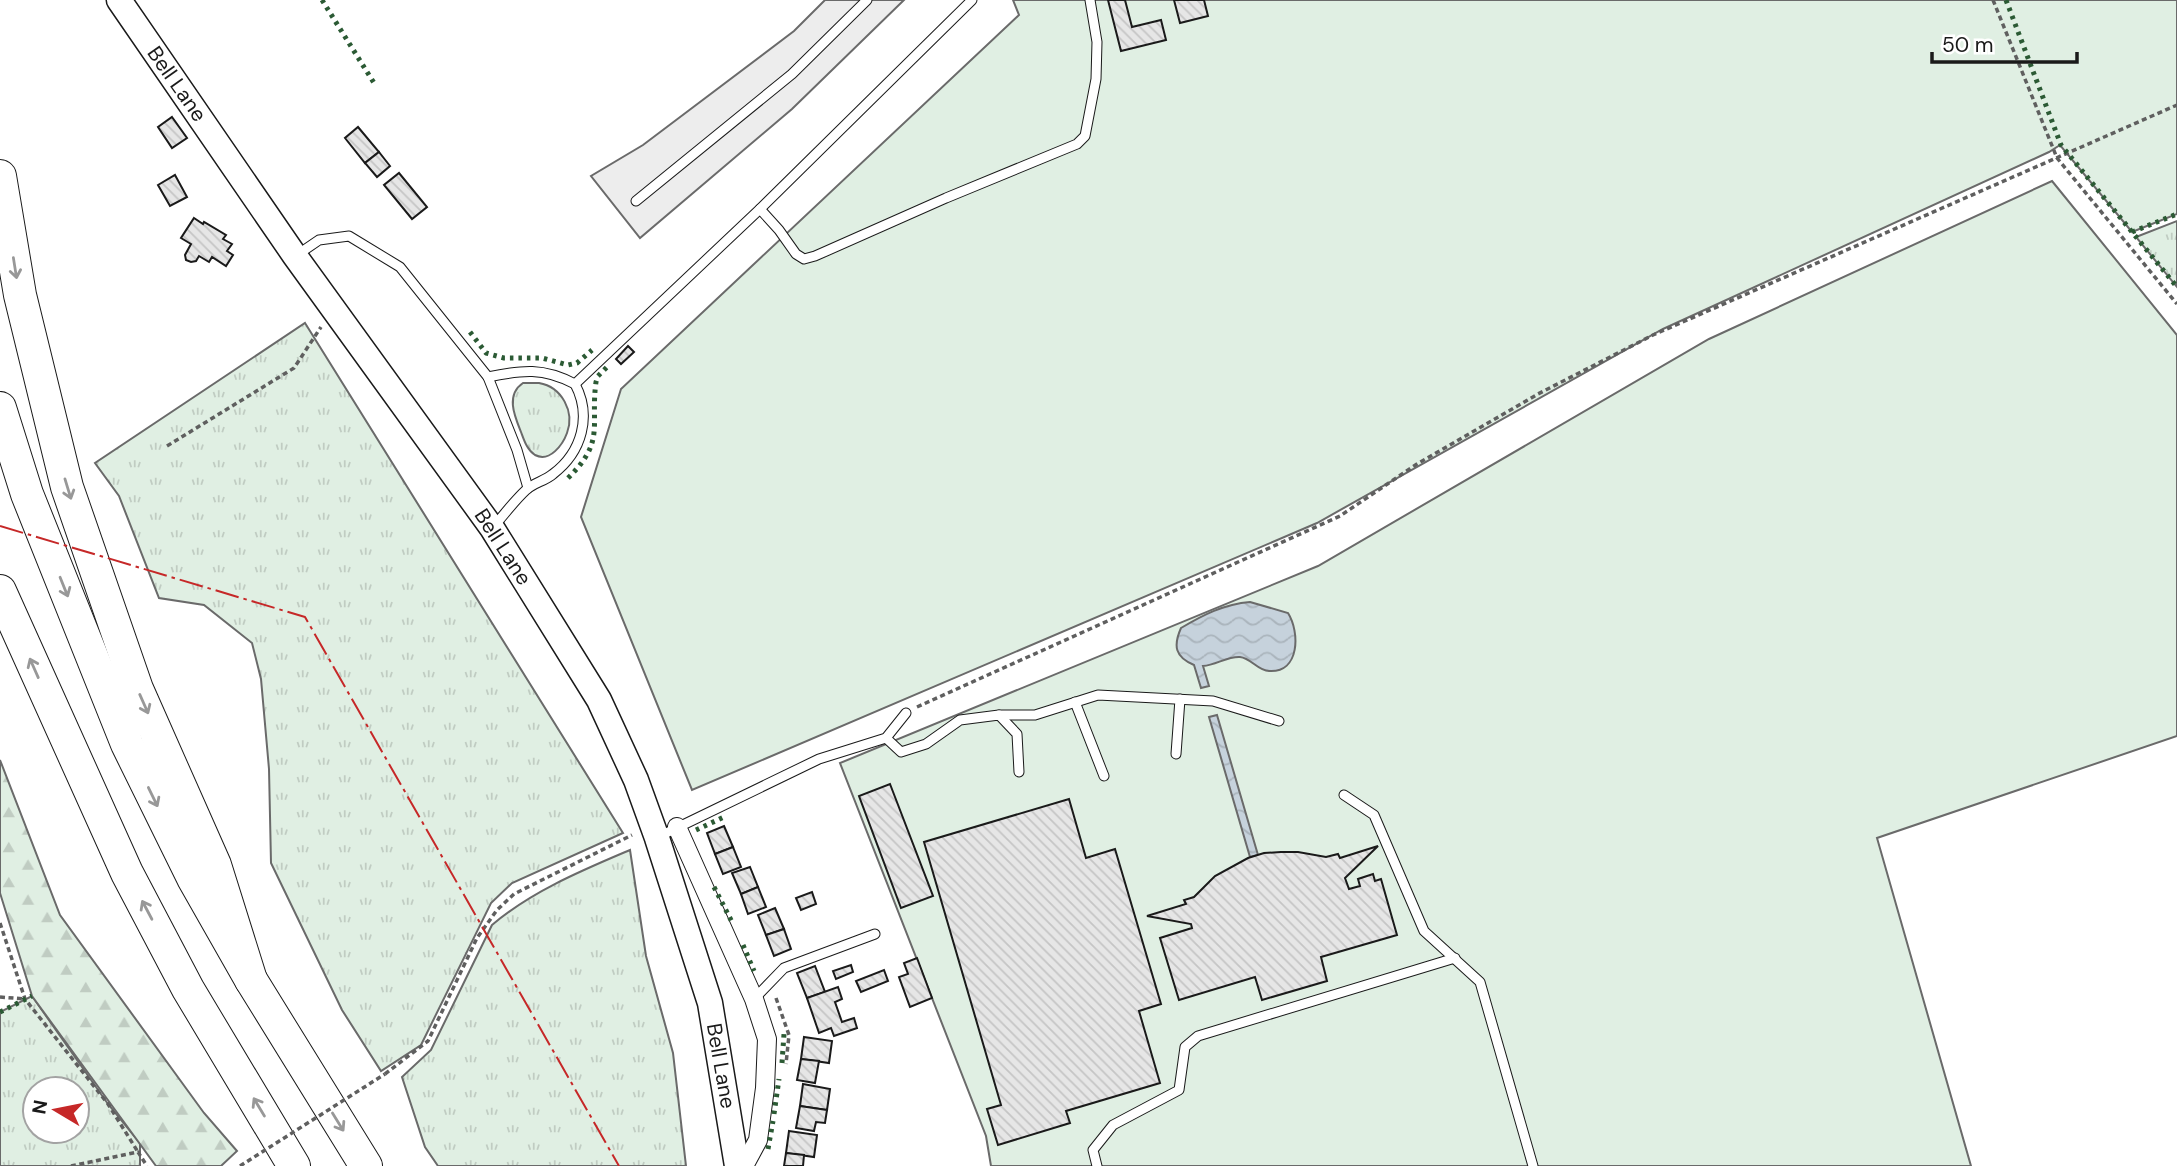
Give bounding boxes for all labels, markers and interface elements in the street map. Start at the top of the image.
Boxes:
scale bar [1932,21,2077,65]
text: 50 m [1942,31,1993,59]
street label: Bell Lane [141,41,213,127]
one-way arrow [9,256,22,279]
one-way arrow [62,478,75,500]
street label: Bell Lane [468,503,538,591]
one-way arrow [59,576,72,598]
one-way arrow [27,658,40,679]
one-way arrow [138,692,151,714]
one-way arrow [147,786,160,807]
one-way arrow [139,900,153,920]
street label: Bell Lane [700,1021,742,1111]
north arrow [21,1075,91,1145]
text: N [26,1098,53,1116]
one-way arrow [252,1098,266,1118]
one-way arrow [332,1111,346,1131]

